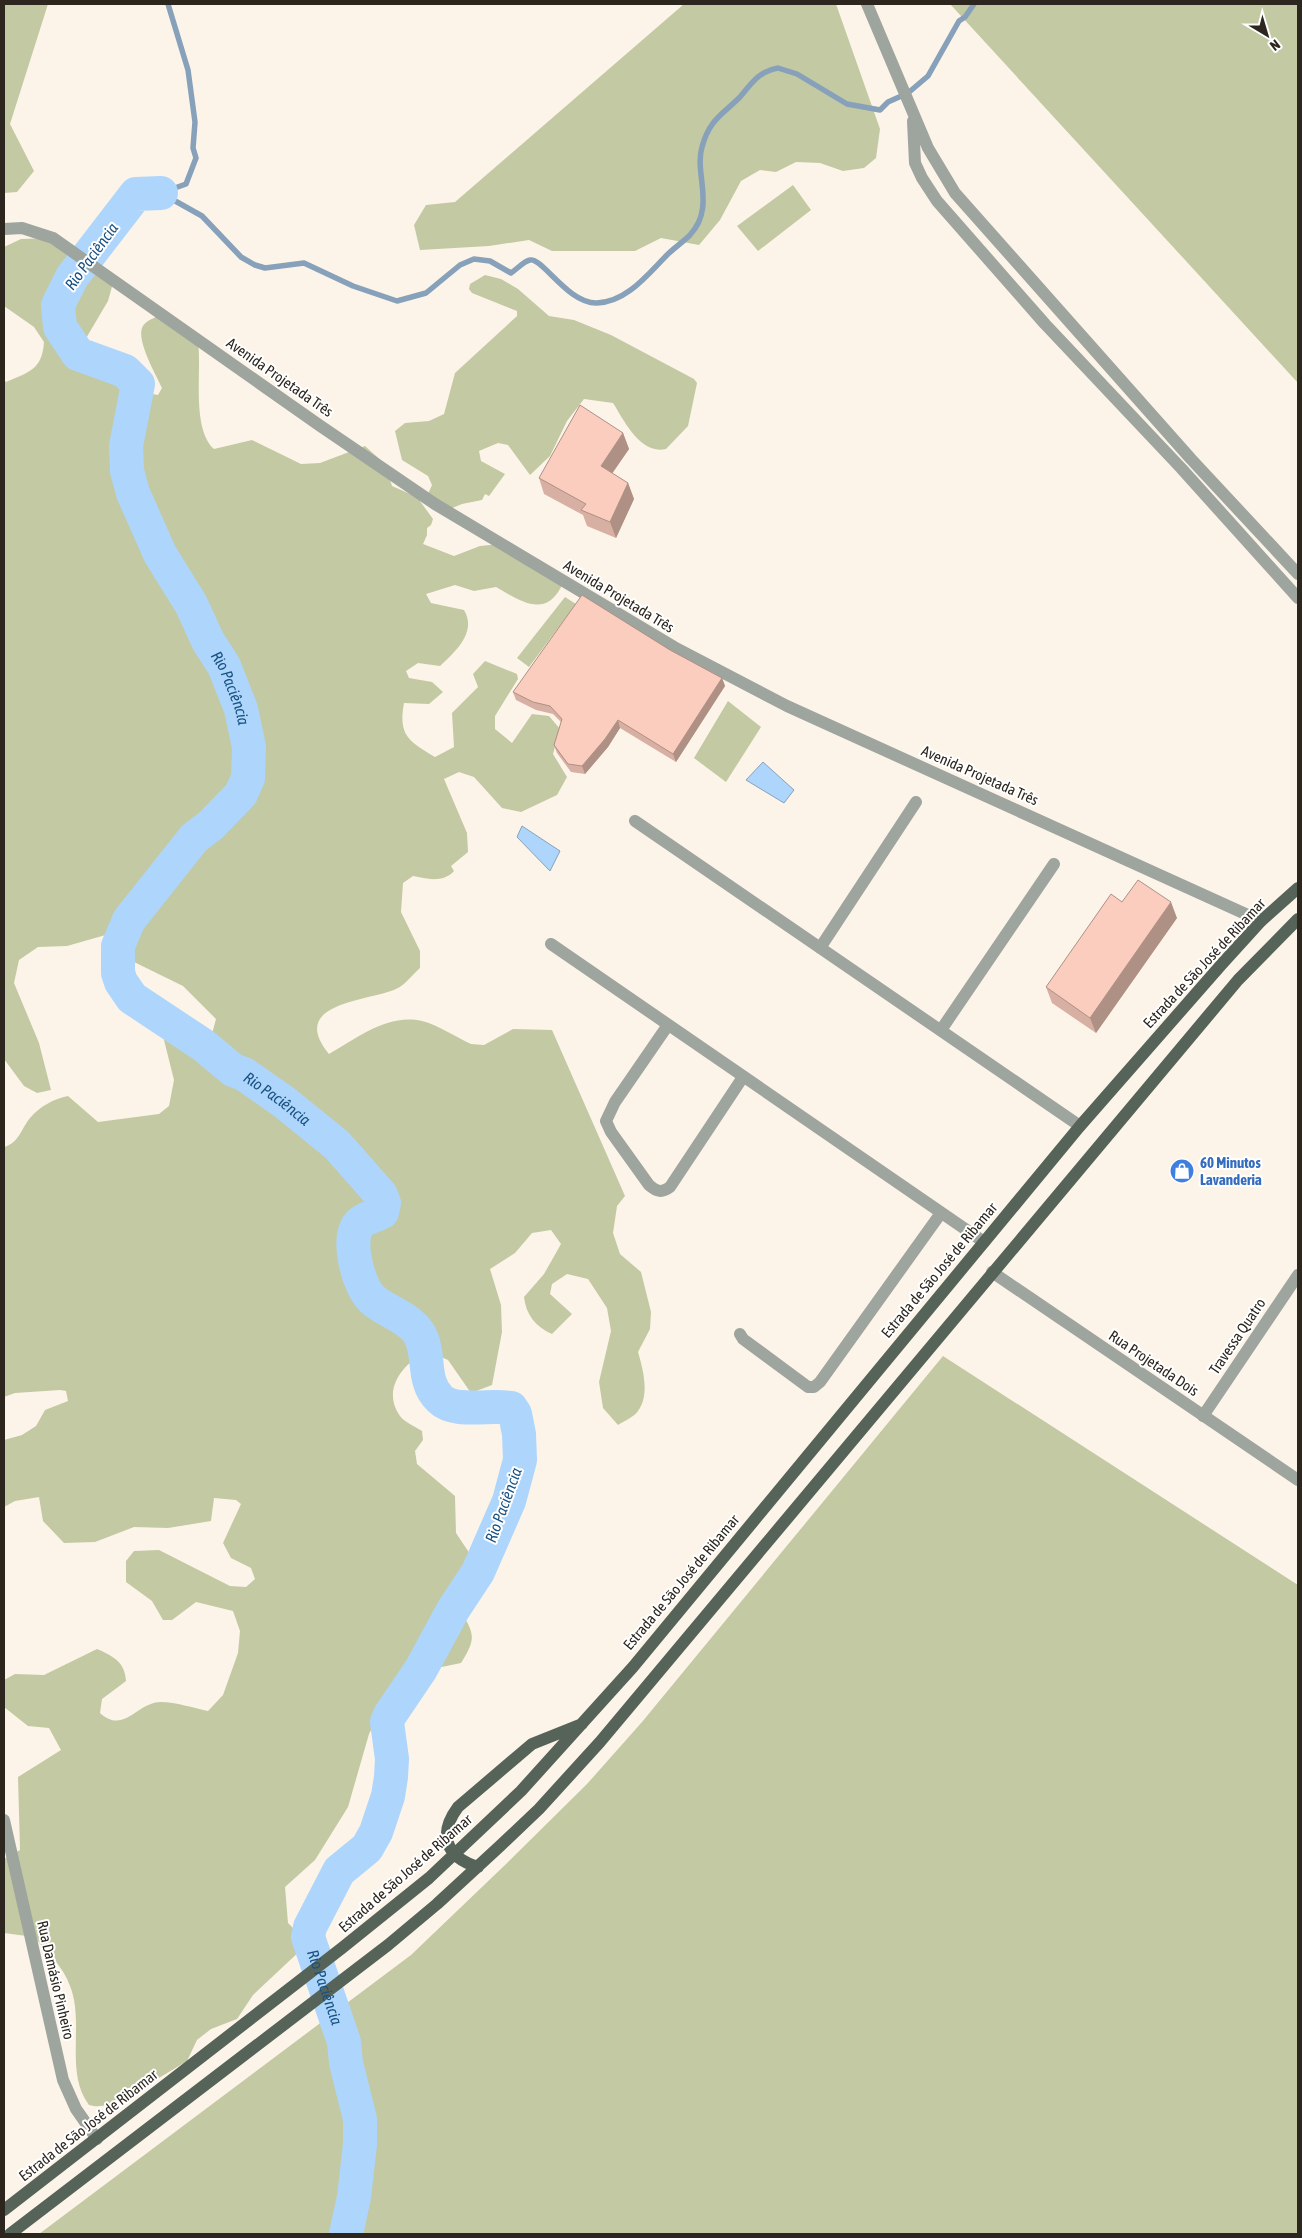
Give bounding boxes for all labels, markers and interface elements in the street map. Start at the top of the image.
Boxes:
north arrow [1242,10,1292,60]
text: N [1267,36,1283,54]
water label: Rio Paciência [61,219,122,293]
street label: Avenida Projetada Três [224,334,336,420]
street label: Avenida Projetada Três [561,556,677,636]
water label: Rio Paciência [208,648,253,727]
street label: Avenida Projetada Três [919,742,1041,808]
street label: Estrada de São José de Ribamar [1140,894,1269,1031]
water label: Rio Paciência [241,1068,315,1129]
place label: 60 Minutos Lavanderia [1200,1154,1262,1188]
shop icon: 60 Minutos Lavanderia [1169,1158,1195,1184]
street label: Estrada de São José de Ribamar [878,1199,1001,1341]
street label: Travessa Quatro [1205,1295,1269,1377]
street label: Rua Projetada Dois [1106,1327,1202,1399]
water label: Rio Paciência [481,1465,525,1545]
street label: Estrada de São José de Ribamar [620,1511,743,1653]
street label: Estrada de São José de Ribamar [335,1810,475,1935]
street label: Rua Damásio Pinheiro [34,1919,78,2041]
water label: Rio Paciência [304,1947,347,2028]
street label: Estrada de São José de Ribamar [15,2065,161,2184]

